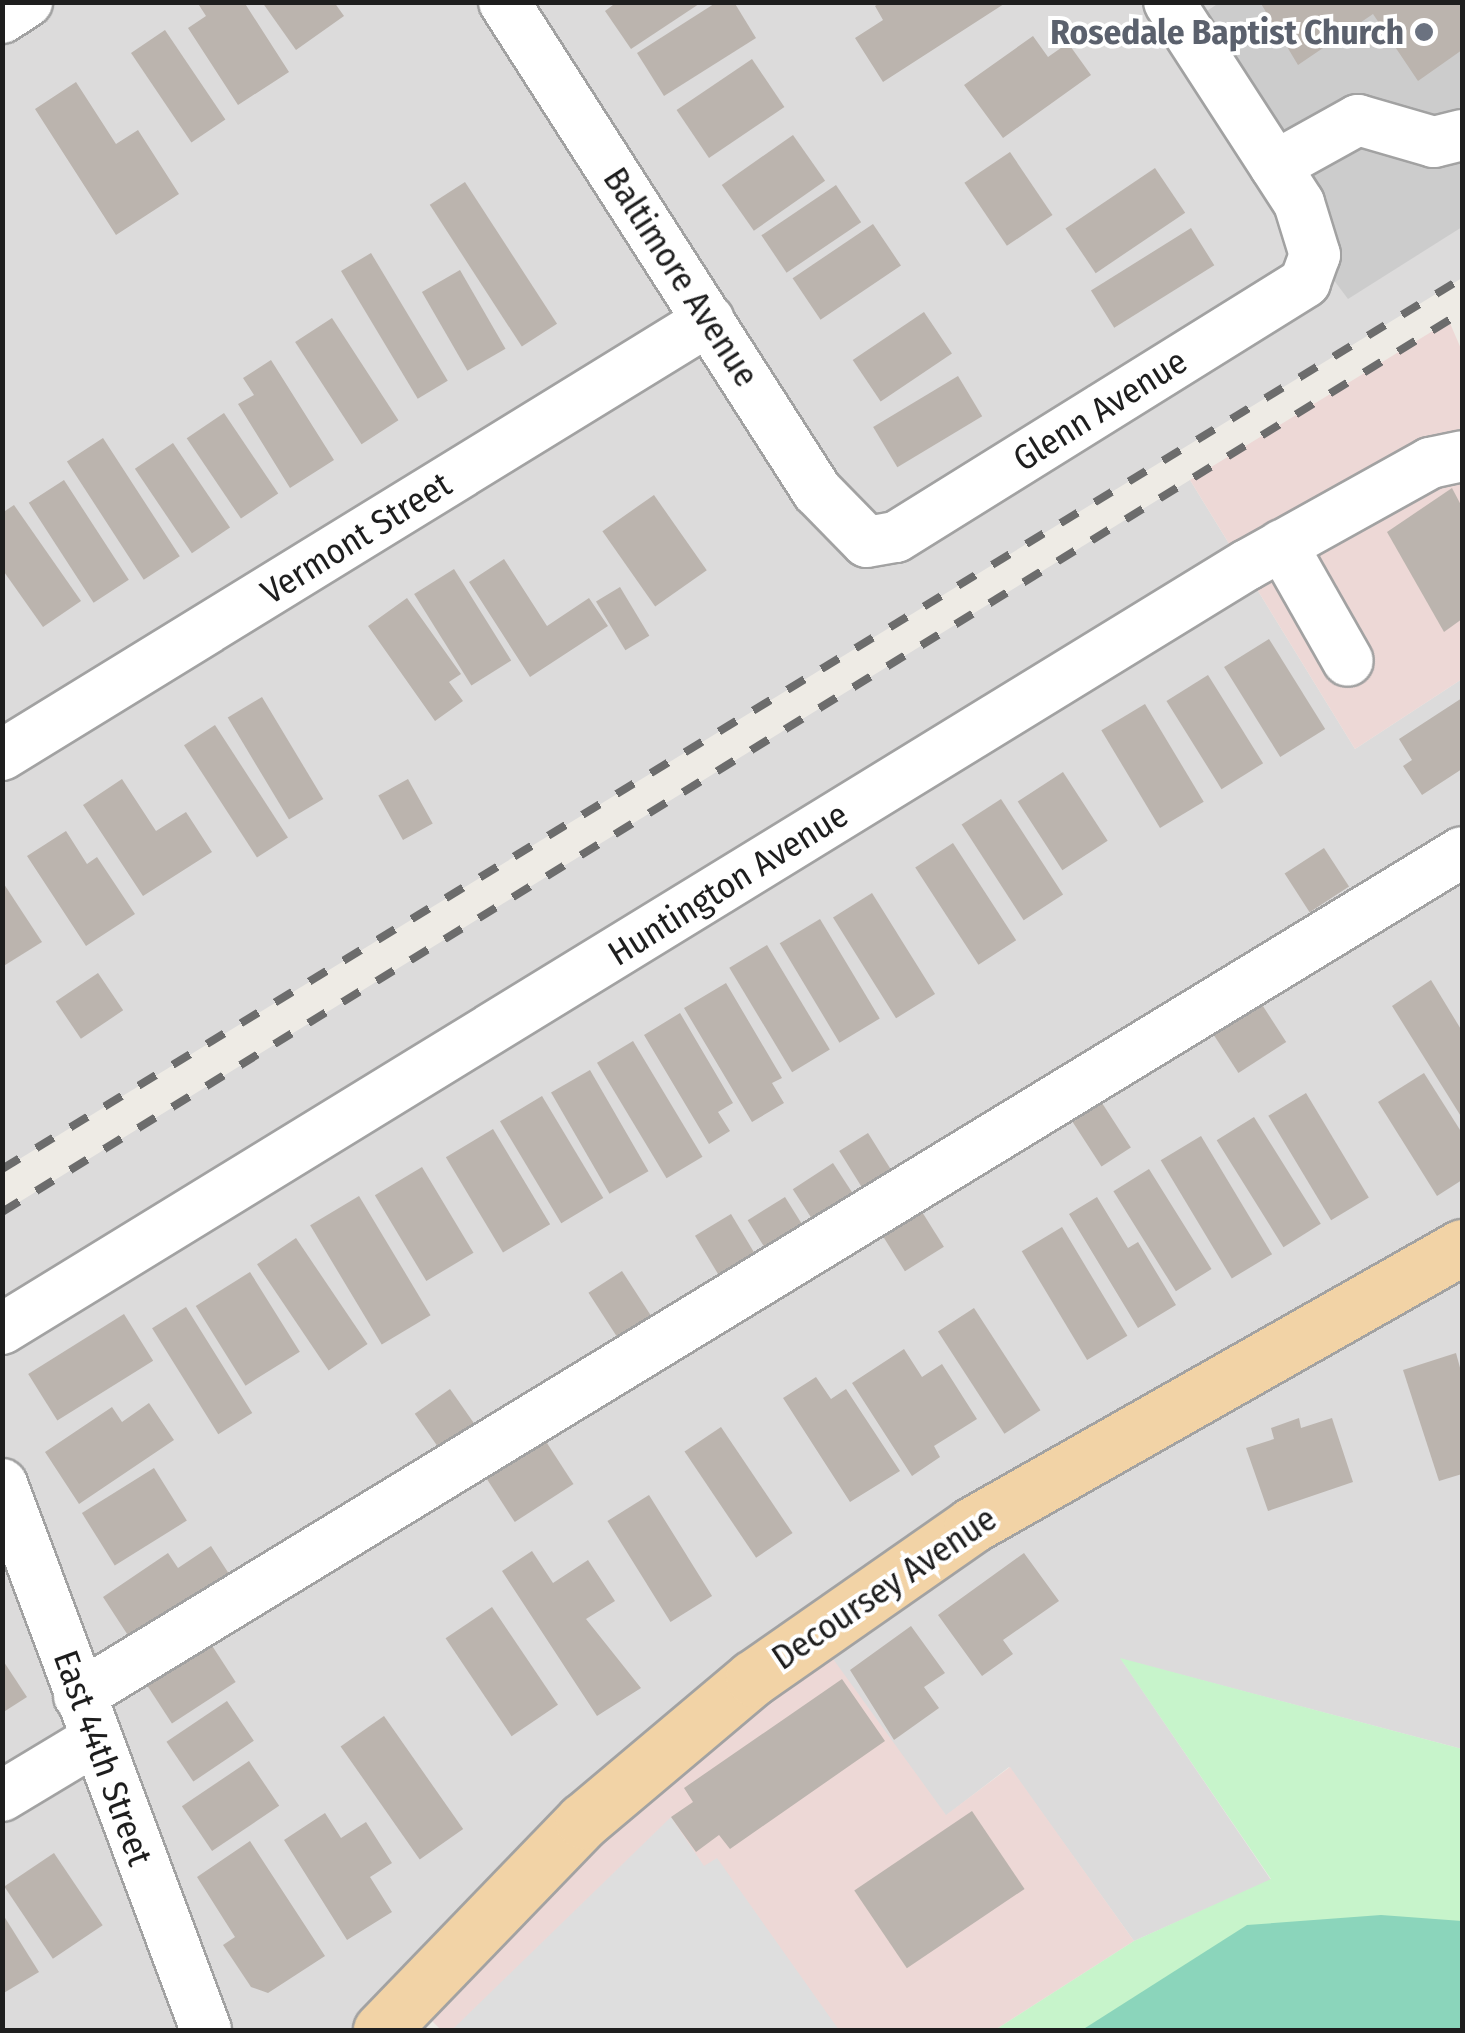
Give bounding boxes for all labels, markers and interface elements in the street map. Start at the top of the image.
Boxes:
place label: Rosedale Baptist Church [1050,11,1404,53]
marker: Rosedale Baptist Church [1413,21,1435,43]
street label: Baltimore Avenue [595,160,767,394]
street label: Glenn Avenue [1005,340,1195,480]
street label: Vermont Street [253,463,459,613]
street label: Huntington Avenue [601,794,855,974]
street label: Decoursey Avenue [764,1497,1004,1679]
street label: East 44th Street [45,1645,161,1871]

